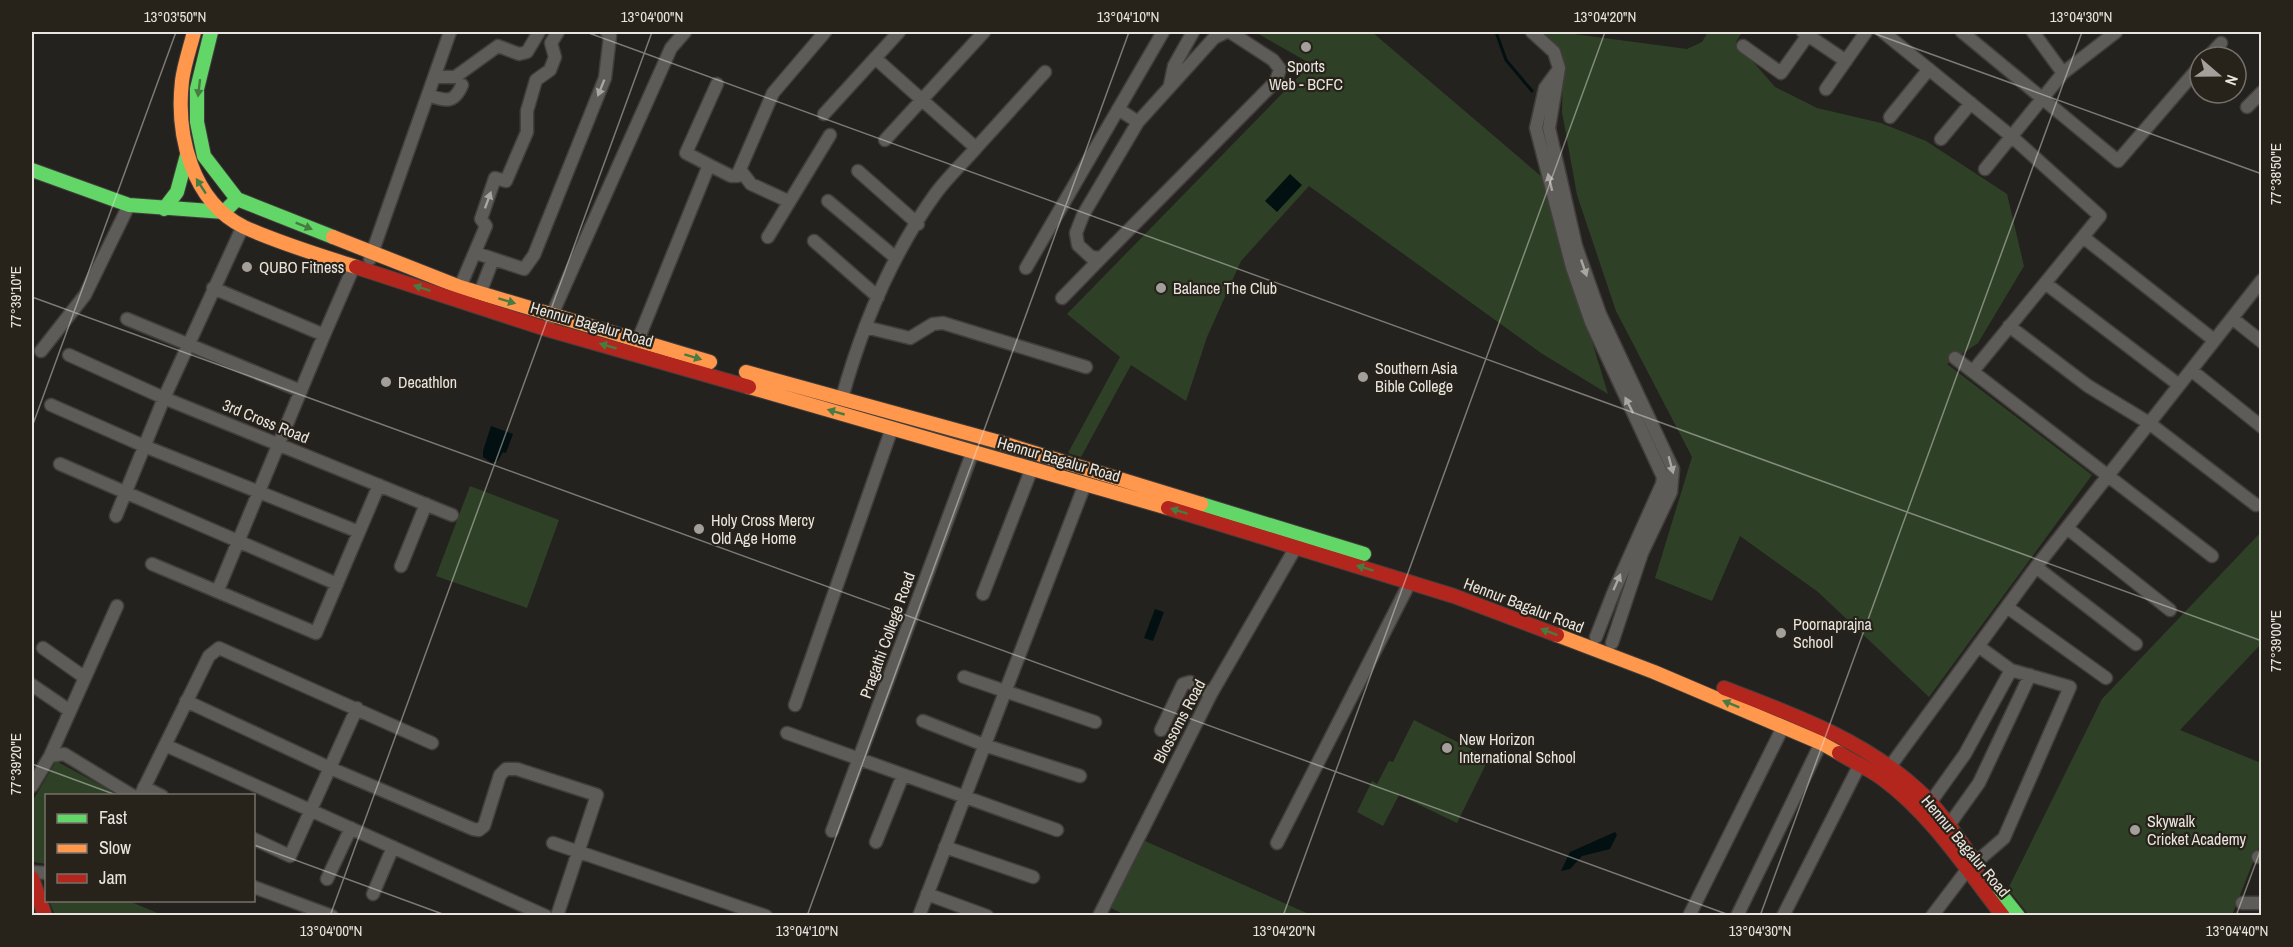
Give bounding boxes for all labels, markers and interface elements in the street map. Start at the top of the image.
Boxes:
text: 13°03'50"N [144,6,206,27]
text: 13°04'00"N [621,6,683,27]
text: 13°04'10"N [1097,6,1159,27]
text: 13°04'20"N [1574,6,1636,27]
text: 13°04'30"N [2050,6,2112,27]
marker: Sports Web - BCFC [1299,40,1313,54]
north arrow [2188,45,2248,105]
place label: Sports Web - BCFC [1269,55,1343,95]
text: N [2220,72,2244,88]
one-way arrow [194,79,203,98]
one-way arrow [596,79,605,97]
text: 77°38'50"E [2265,143,2286,205]
one-way arrow [1545,173,1554,191]
one-way arrow [196,177,207,194]
one-way arrow [483,191,493,209]
one-way arrow [295,222,313,232]
place label: QUBO Fitness [259,256,344,278]
one-way arrow [1579,259,1589,277]
marker: QUBO Fitness [240,260,254,274]
text: 77°39'10"E [5,266,26,328]
place label: Balance The Club [1173,277,1277,299]
marker: Balance The Club [1154,281,1168,295]
one-way arrow [413,283,431,292]
street label: Hennur Bagalur Road [528,296,656,352]
one-way arrow [498,297,516,306]
one-way arrow [599,341,617,350]
one-way arrow [684,353,702,362]
place label: Southern Asia Bible College [1375,357,1458,397]
marker: Southern Asia Bible College [1356,370,1370,384]
place label: Decathlon [398,371,457,393]
marker: Decathlon [379,375,393,389]
street label: 3rd Cross Road [219,394,313,448]
one-way arrow [1624,396,1634,413]
one-way arrow [827,407,845,416]
street label: Hennur Bagalur Road [995,431,1123,487]
one-way arrow [1667,456,1676,474]
one-way arrow [1170,506,1188,515]
place label: Holy Cross Mercy Old Age Home [711,509,815,549]
marker: Holy Cross Mercy Old Age Home [692,522,706,536]
one-way arrow [1356,563,1374,572]
street label: Pragathi College Road [854,569,920,701]
street label: Hennur Bagalur Road [1461,572,1587,638]
one-way arrow [1613,574,1622,591]
text: 77°39'00"E [2265,610,2286,672]
place label: Poornaprajna School [1793,613,1872,653]
marker: Poornaprajna School [1774,626,1788,640]
one-way arrow [1540,627,1558,636]
street label: Blossoms Road [1148,675,1210,767]
one-way arrow [1721,699,1739,709]
place label: New Horizon International School [1459,728,1576,768]
text: 77°39'20"E [5,733,26,795]
marker: New Horizon International School [1440,741,1454,755]
street label: Hennur Bagalur Road [1917,790,2015,902]
legend [45,794,255,902]
text: Fast [99,805,127,830]
place label: Skywalk Cricket Academy [2147,810,2247,850]
marker: Skywalk Cricket Academy [2128,823,2142,837]
text: Slow [99,835,131,860]
text: Jam [99,865,127,890]
text: 13°04'00"N [300,920,362,941]
text: 13°04'10"N [776,920,838,941]
text: 13°04'20"N [1253,920,1315,941]
text: 13°04'30"N [1729,920,1791,941]
text: 13°04'40"N [2206,920,2268,941]

